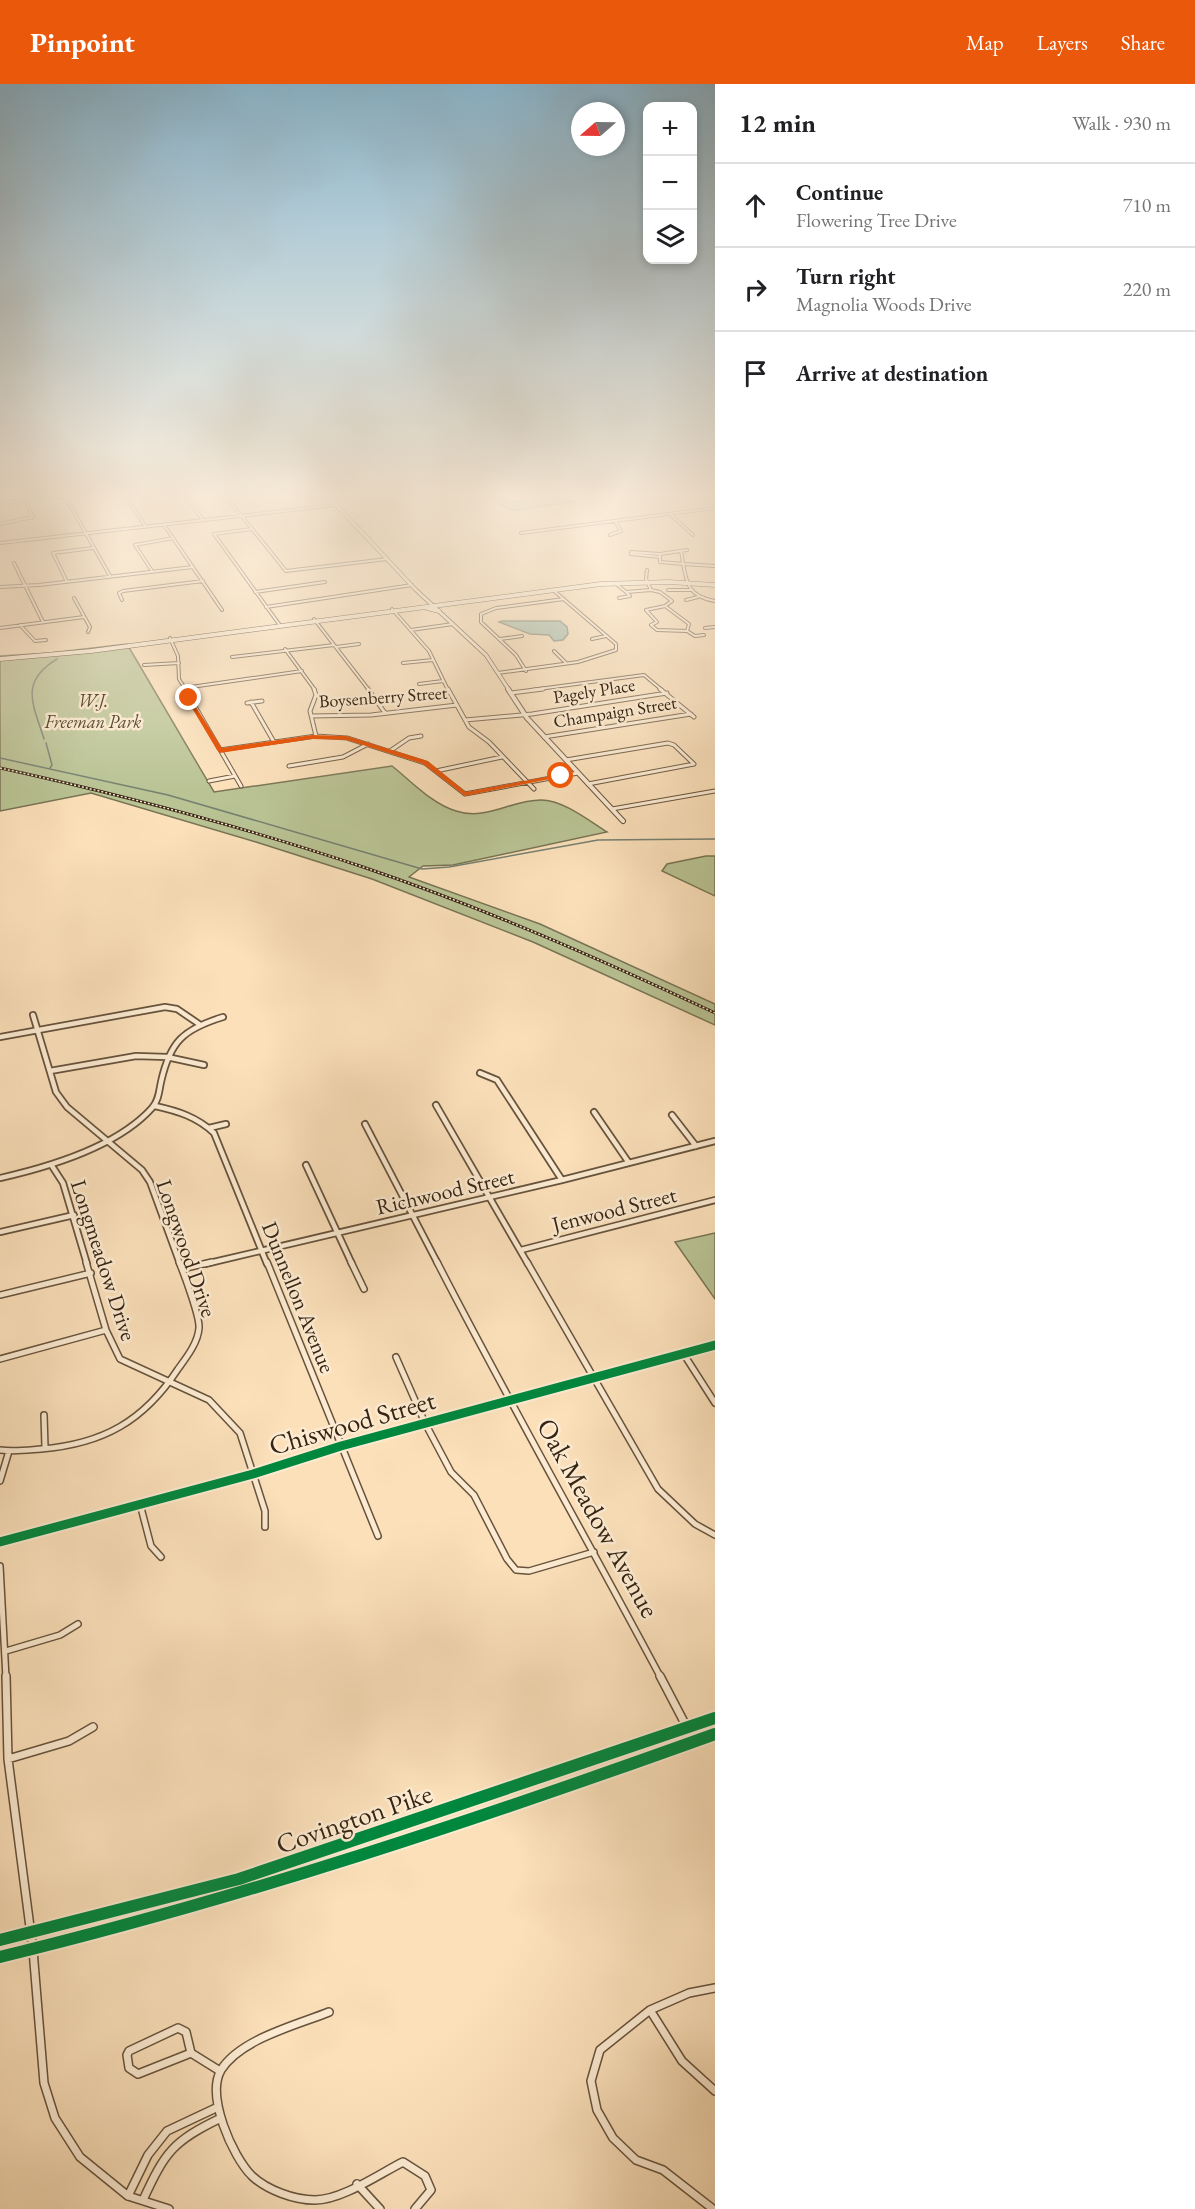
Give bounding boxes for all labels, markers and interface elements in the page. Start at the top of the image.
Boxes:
text: Pinpoint [30,24,135,60]
text: Map [966,29,1004,56]
text: Layers [1037,29,1088,56]
text: Share [1121,29,1165,56]
north arrow [571,102,625,156]
map controls [643,102,697,264]
button: + [643,102,697,156]
text: 12 min [739,106,816,140]
text: Walk · 930 m [1072,110,1171,136]
button: − [643,156,697,210]
text: Continue [796,178,883,207]
icon: ahead [739,189,772,222]
text: 710 m [1123,192,1171,218]
text: Flowering Tree Drive [796,207,957,233]
button: layers [643,210,697,264]
text: Turn right [796,262,895,291]
icon: right [739,273,772,306]
text: 220 m [1123,276,1171,302]
text: Magnolia Woods Drive [796,291,972,317]
icon: arrive [739,357,772,390]
text: Arrive at destination [796,359,988,388]
street label: Pagely Place [551,673,636,708]
street label: Boysenberry Street [318,681,448,712]
route end [175,684,201,710]
park label: W.J. Freeman Park [44,689,141,733]
street label: Champaign Street [552,690,678,733]
route start [547,762,573,788]
street label: Richwood Street [373,1161,517,1221]
street label: Longwood Drive [149,1175,224,1321]
street label: Longmeadow Drive [64,1176,143,1345]
street label: Jenwood Street [547,1180,679,1239]
street label: Dunnellon Avenue [255,1217,342,1377]
street label: Chiswood Street [265,1382,440,1463]
street label: Oak Meadow Avenue [529,1412,668,1624]
street label: Covington Pike [271,1775,436,1862]

